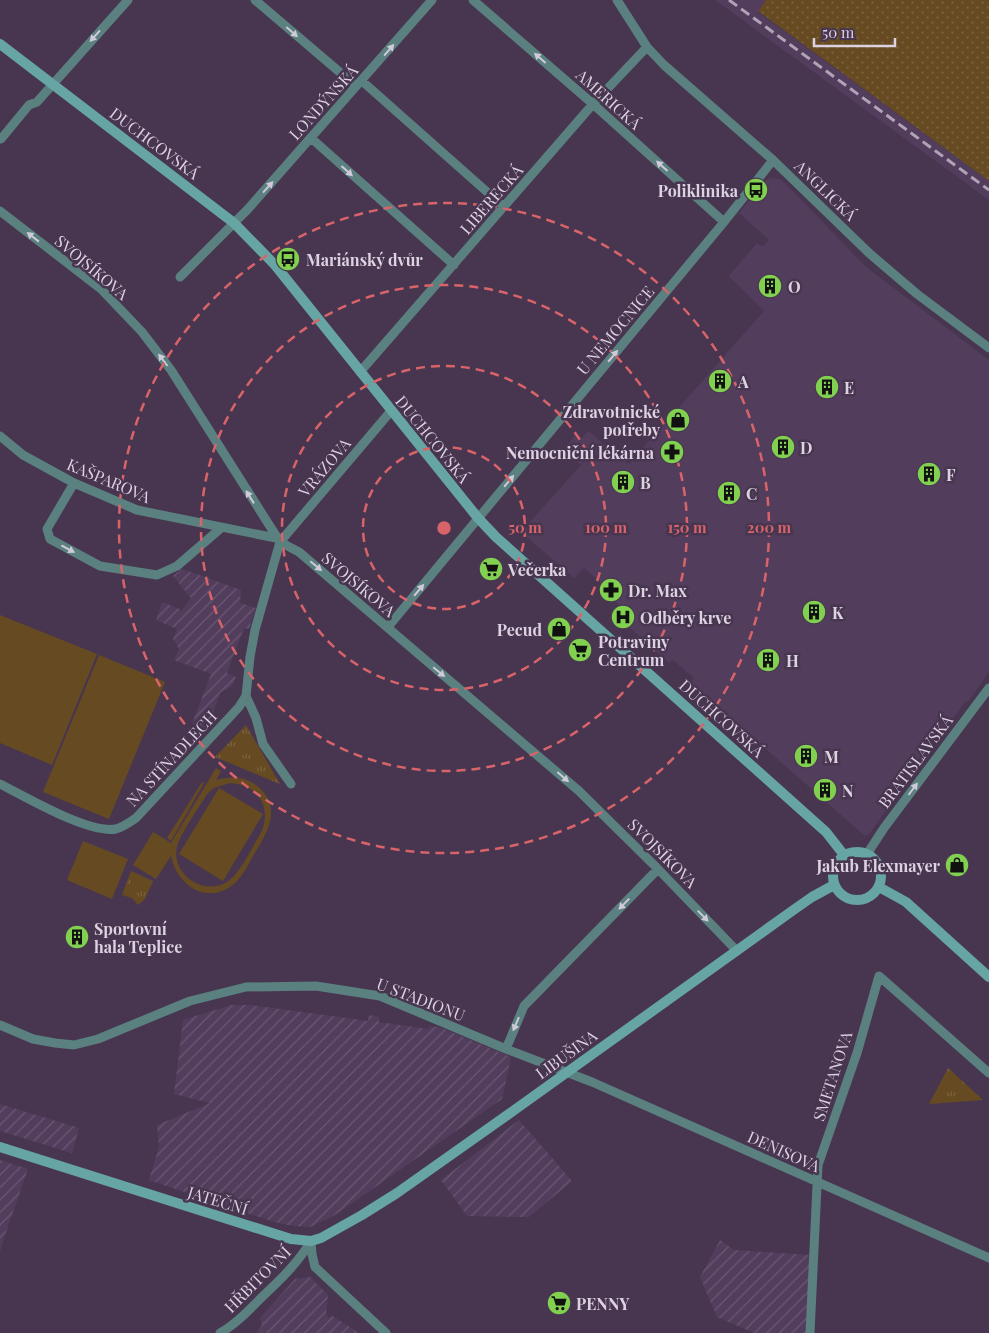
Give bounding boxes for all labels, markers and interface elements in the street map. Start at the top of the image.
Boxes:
scale bar [814,15,895,47]
text: 50 m [822,22,855,42]
one-way arrow [285,26,298,37]
one-way arrow [89,30,101,42]
one-way arrow [383,44,394,57]
one-way arrow [535,52,547,64]
street label: LONDÝNSKÁ [284,59,363,144]
street label: AMERICKÁ [571,64,647,134]
street label: DUCHCOVSKÁ [106,102,205,184]
street label: ANGLICKÁ [790,154,862,225]
street label: LIBERECKÁ [455,159,528,238]
one-way arrow [656,160,668,172]
one-way arrow [341,165,353,177]
bus stop icon: Poliklinika [743,177,769,203]
one-way arrow [262,180,273,193]
place label: Poliklinika [658,180,739,201]
street label: SVOJSÍKOVA [51,230,134,305]
one-way arrow [27,231,40,242]
bus stop icon: Mariánský dvůr [275,246,301,272]
place label: Mariánský dvůr [306,249,423,270]
building icon: O [757,273,783,299]
place label: O [788,276,801,297]
street label: U NEMOCNICE [572,281,658,379]
one-way arrow [607,350,619,362]
one-way arrow [158,353,168,367]
building icon: A [707,368,733,394]
place label: A [737,371,749,392]
building icon: E [814,374,840,400]
place label: E [844,377,854,398]
street label: DUCHCOVSKÁ [391,391,475,488]
place label: Zdravotnické potřeby [563,401,661,440]
shop icon: Zdravotnické potřeby [665,407,691,433]
street label: VRÁZOVA [293,432,355,502]
building icon: D [770,434,796,460]
place label: D [800,437,812,458]
pharmacy icon: Nemocniční lékárna [659,439,685,465]
place label: Nemocniční lékárna [506,442,655,463]
street label: KAŠPAROVA [64,453,155,507]
building icon: F [916,461,942,487]
place label: F [946,464,956,485]
building icon: B [610,469,636,495]
place label: B [640,472,651,493]
one-way arrow [503,475,515,487]
building icon: C [716,480,742,506]
place label: C [746,483,757,504]
one-way arrow [246,490,255,503]
text: 50 m [508,517,542,537]
text: 100 m [585,517,628,537]
text: 150 m [667,517,707,537]
text: 200 m [747,517,792,537]
centre of rings [435,519,453,537]
one-way arrow [60,545,75,553]
street label: SVOJSÍKOVA [318,547,401,622]
supermarket icon: Večerka [478,556,504,582]
place label: Večerka [507,559,567,580]
one-way arrow [309,561,322,572]
pharmacy icon: Dr. Max [598,577,624,603]
place label: Dr. Max [628,580,687,601]
one-way arrow [413,583,424,596]
building icon: K [801,599,827,625]
place label: K [832,602,844,623]
hospital icon: Odběry krve [610,604,636,630]
place label: Odběry krve [640,607,731,628]
shop icon: Pecud [546,616,572,642]
place label: Pecud [497,619,542,640]
place label: Potraviny Centrum [598,631,670,670]
supermarket icon: Potraviny Centrum [567,637,593,663]
building icon: H [755,647,781,673]
place label: H [786,650,799,671]
one-way arrow [432,667,445,678]
street label: DUCHCOVSKÁ [675,674,769,762]
street label: NA STÍNADLECH [121,706,221,810]
street label: BRATISLAVSKÁ [873,709,957,812]
building icon: M [793,743,819,769]
place label: M [824,746,839,767]
one-way arrow [556,772,569,783]
building icon: N [812,777,838,803]
place label: N [842,780,854,801]
one-way arrow [908,782,918,796]
street label: SVOJSÍKOVA [624,814,703,893]
shop icon: Jakub Elexmayer [944,852,970,878]
place label: Jakub Elexmayer [816,855,941,876]
one-way arrow [618,898,630,910]
one-way arrow [697,910,709,922]
place label: Sportovní hala Teplice [94,918,182,957]
building icon: Sportovní hala Teplice [64,924,90,950]
street label: U STADIONU [374,973,468,1026]
one-way arrow [512,1017,520,1031]
street label: LIBUŠINA [531,1024,602,1083]
street label: SMETANOVA [808,1028,857,1124]
street label: DENISOVA [744,1126,824,1177]
street label: JATEČNÍ [184,1181,251,1219]
street label: HŘBITOVNÍ [219,1241,295,1317]
supermarket icon: PENNY [546,1290,572,1316]
place label: PENNY [576,1293,629,1314]

